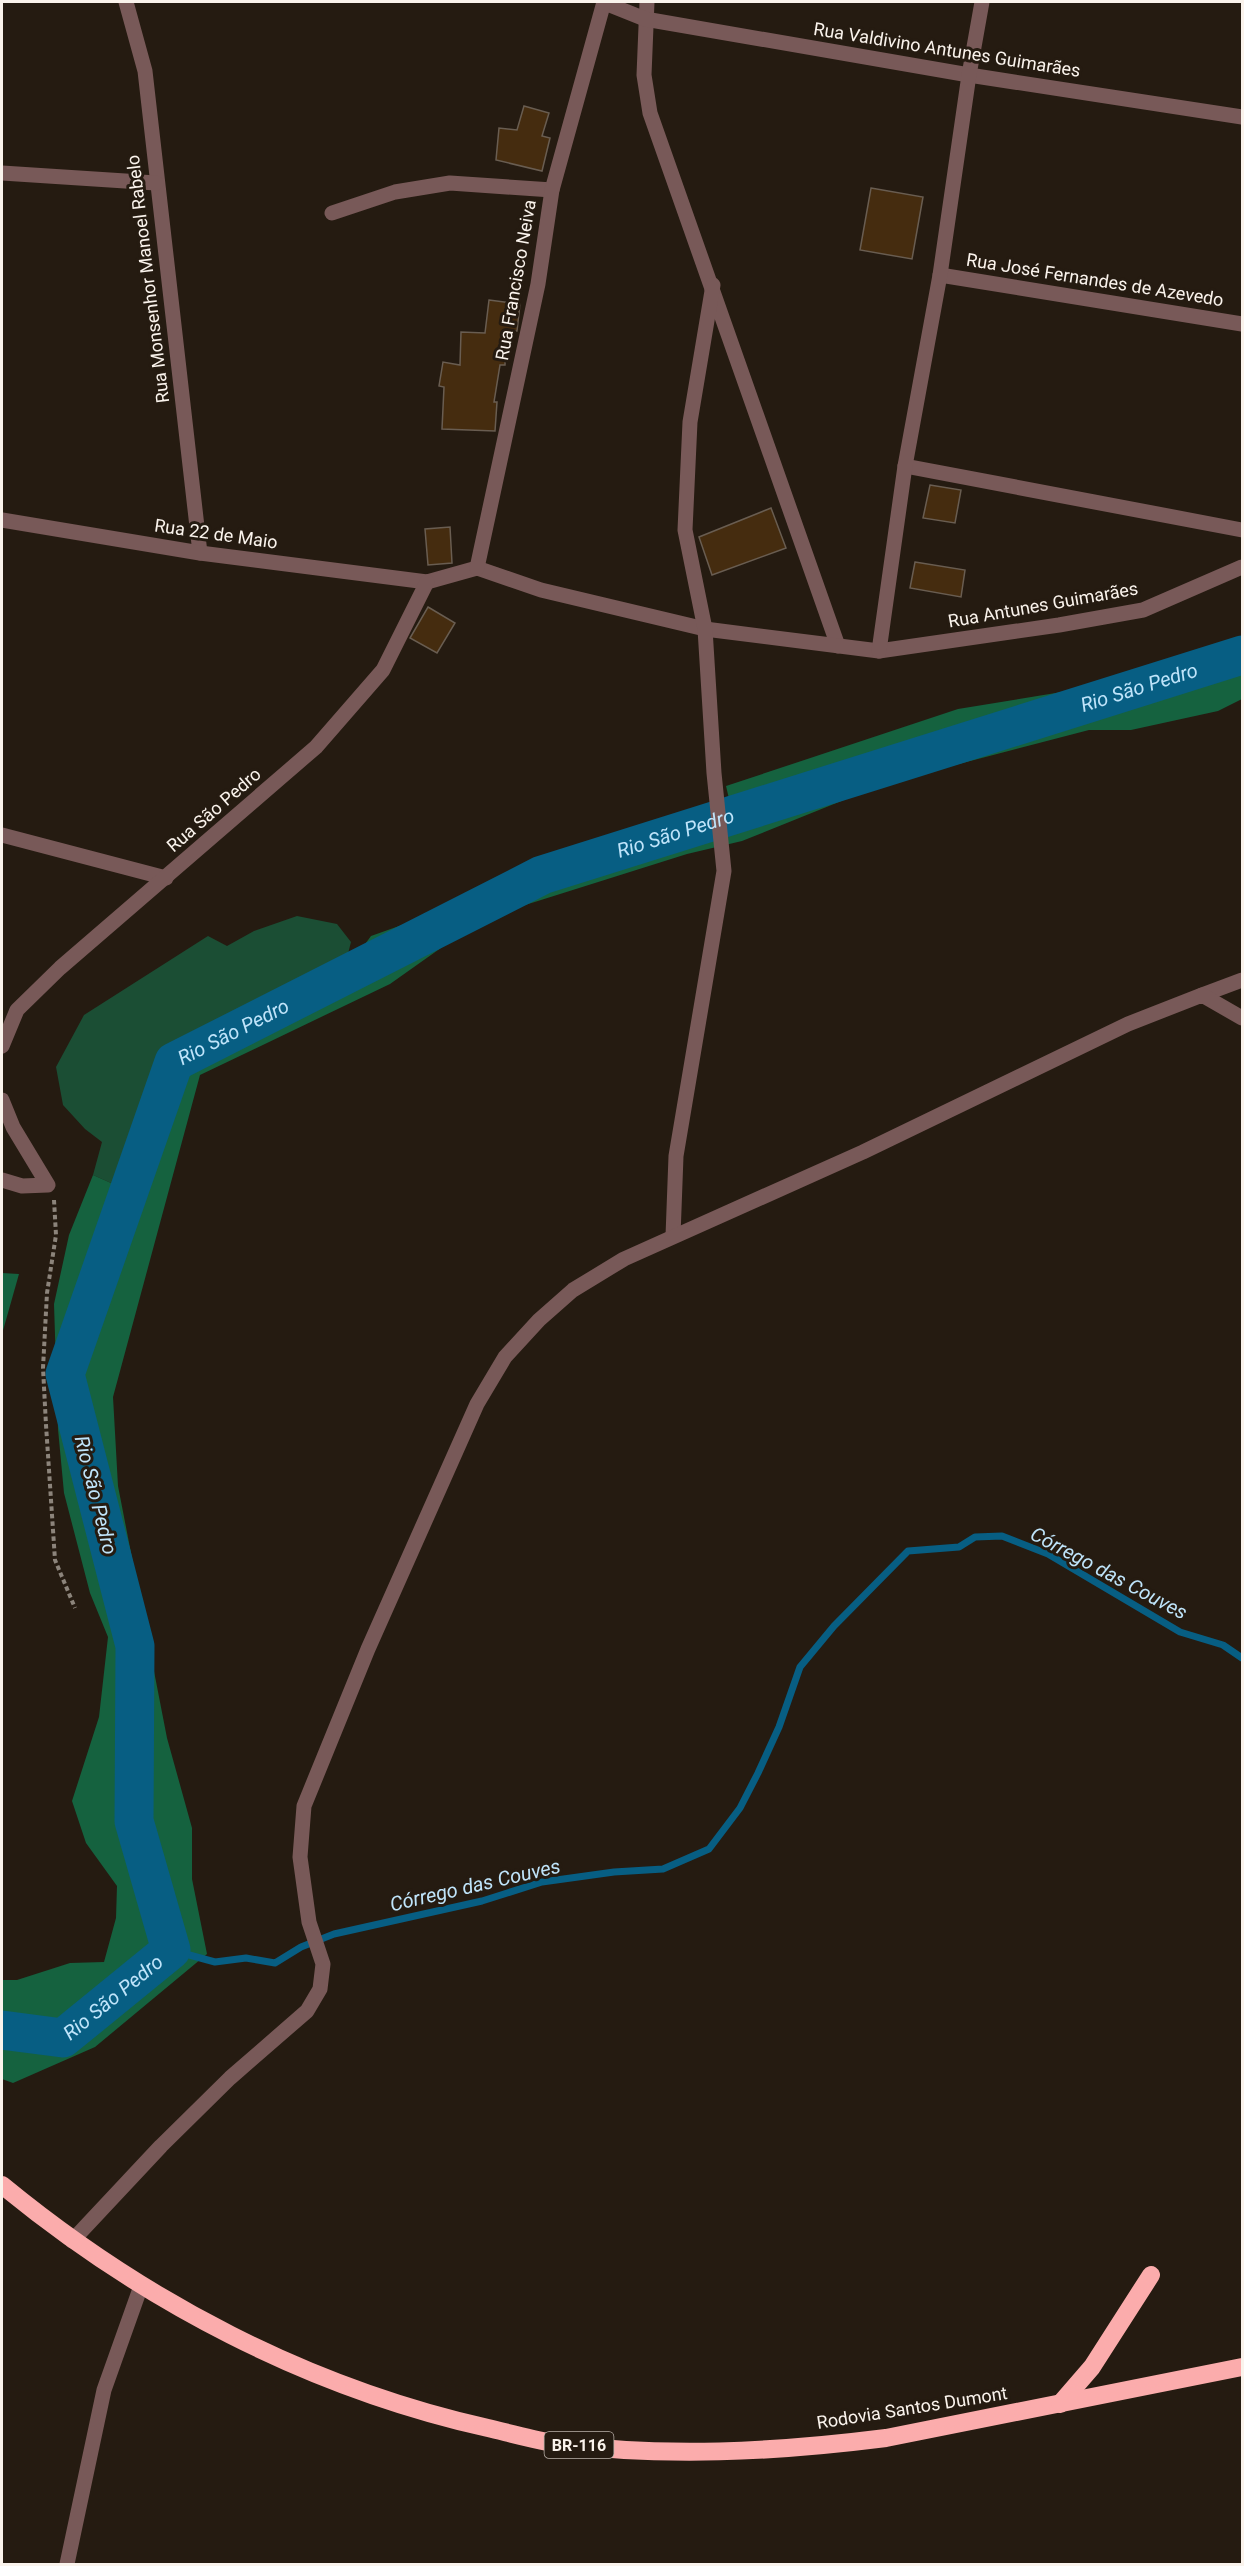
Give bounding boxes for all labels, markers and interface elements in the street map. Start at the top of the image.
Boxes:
street label: Rua Valdivino Antunes Guimarães [812,18,1082,81]
street label: Rua Monsenhor Manoel Rabelo [122,154,173,404]
street label: Rua Francisco Neiva [491,198,540,362]
street label: Rua José Fernandes de Azevedo [965,249,1225,310]
street label: Rua 22 de Maio [153,514,279,553]
street label: Rua Antunes Guimarães [946,577,1140,632]
water label: Rio São Pedro [1077,658,1201,717]
street label: Rua São Pedro [162,763,265,856]
water label: Rio São Pedro [614,803,737,863]
water label: Rio São Pedro [174,994,293,1070]
water label: Rio São Pedro [70,1433,122,1557]
water label: Córrego das Couves [1026,1522,1192,1624]
water label: Córrego das Couves [387,1854,563,1916]
water label: Rio São Pedro [58,1950,168,2045]
street label: Rodovia Santos Dumont [815,2382,1009,2433]
road number: BR-116 [544,2432,614,2458]

